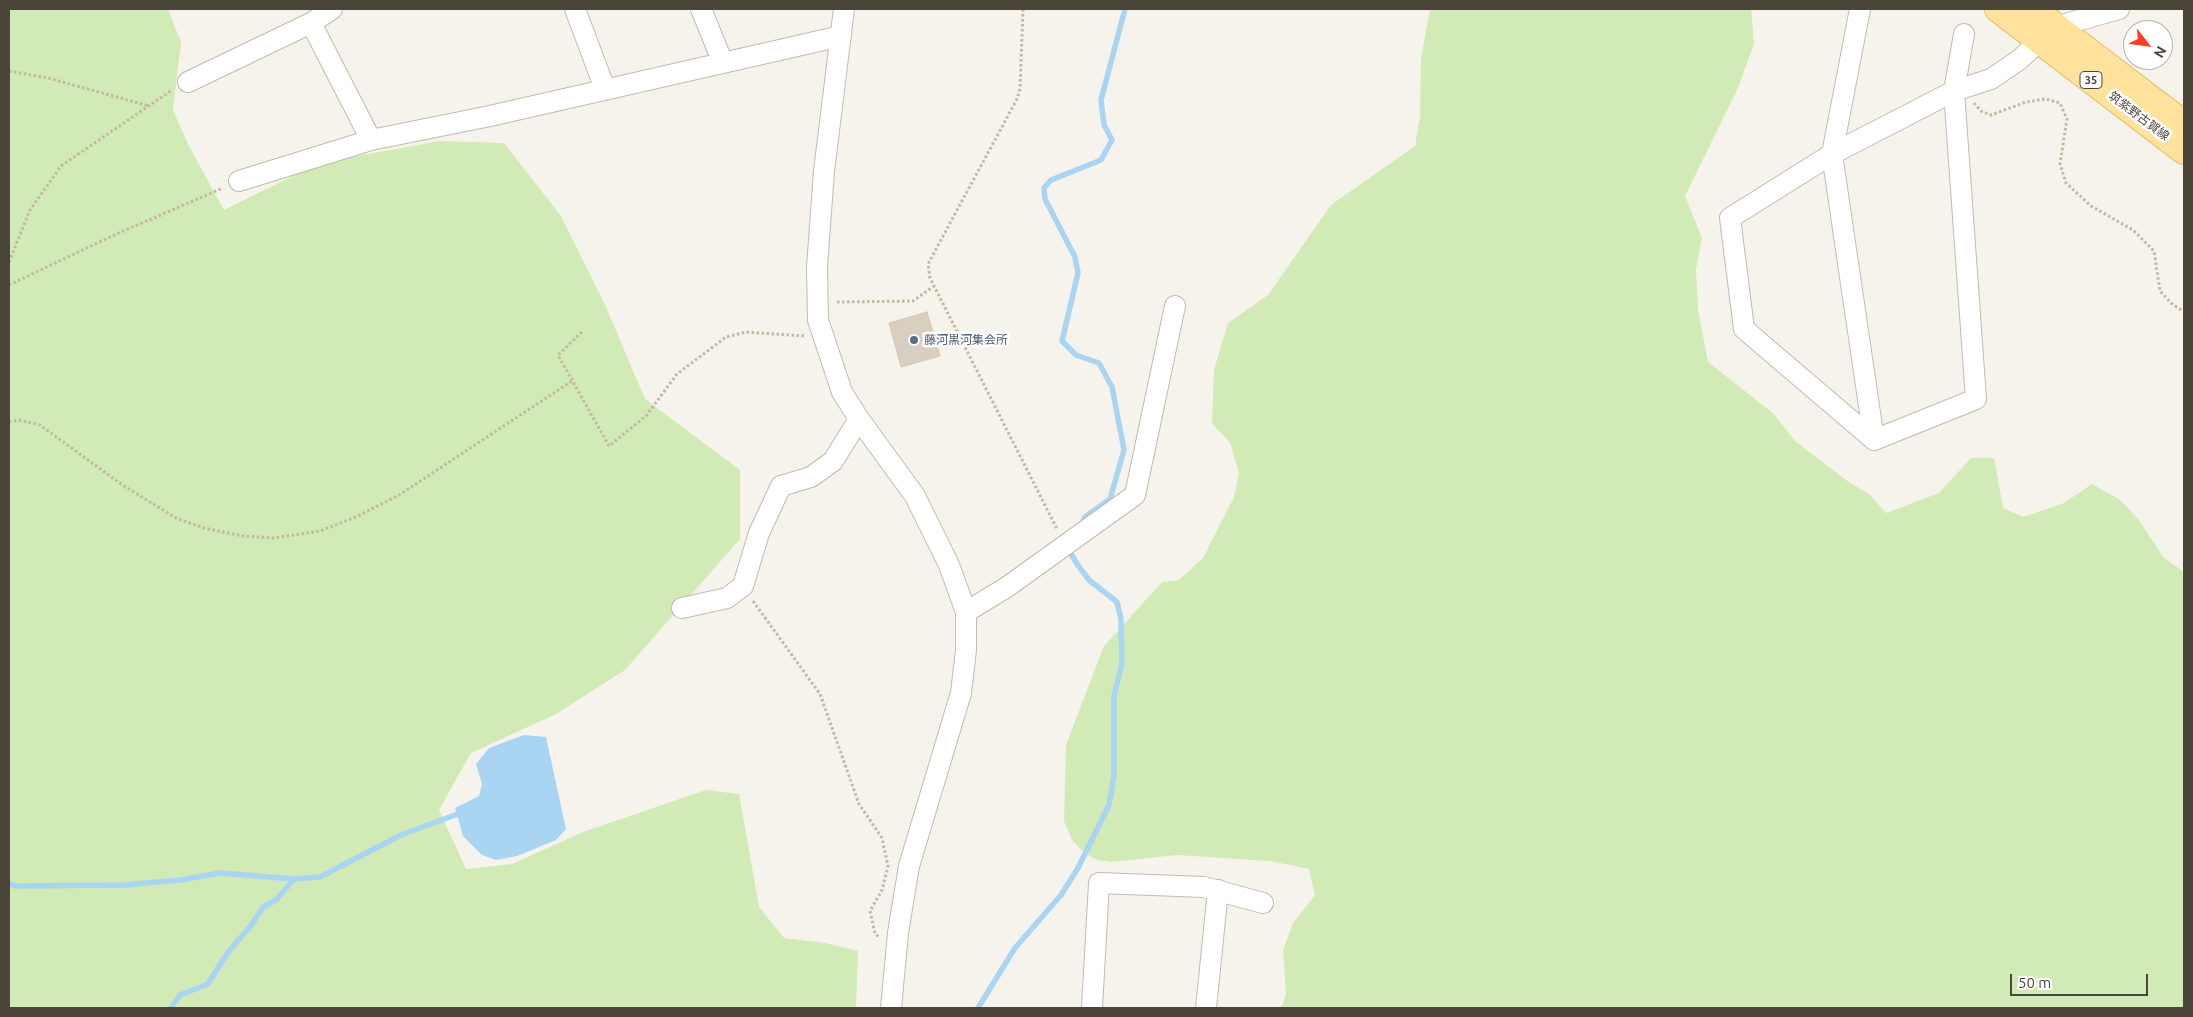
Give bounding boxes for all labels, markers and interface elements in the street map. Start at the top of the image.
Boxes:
north arrow [2123,20,2173,70]
text: N [2151,43,2170,61]
road number: 35 [2080,72,2102,88]
street label: 筑紫野古賀線 [2106,89,2172,143]
place label: 藤河黒河集会所 [924,333,1008,347]
marker: 藤河黒河集会所 [908,334,920,346]
scale bar [2013,964,2150,996]
text: 50 m [2018,974,2051,991]

